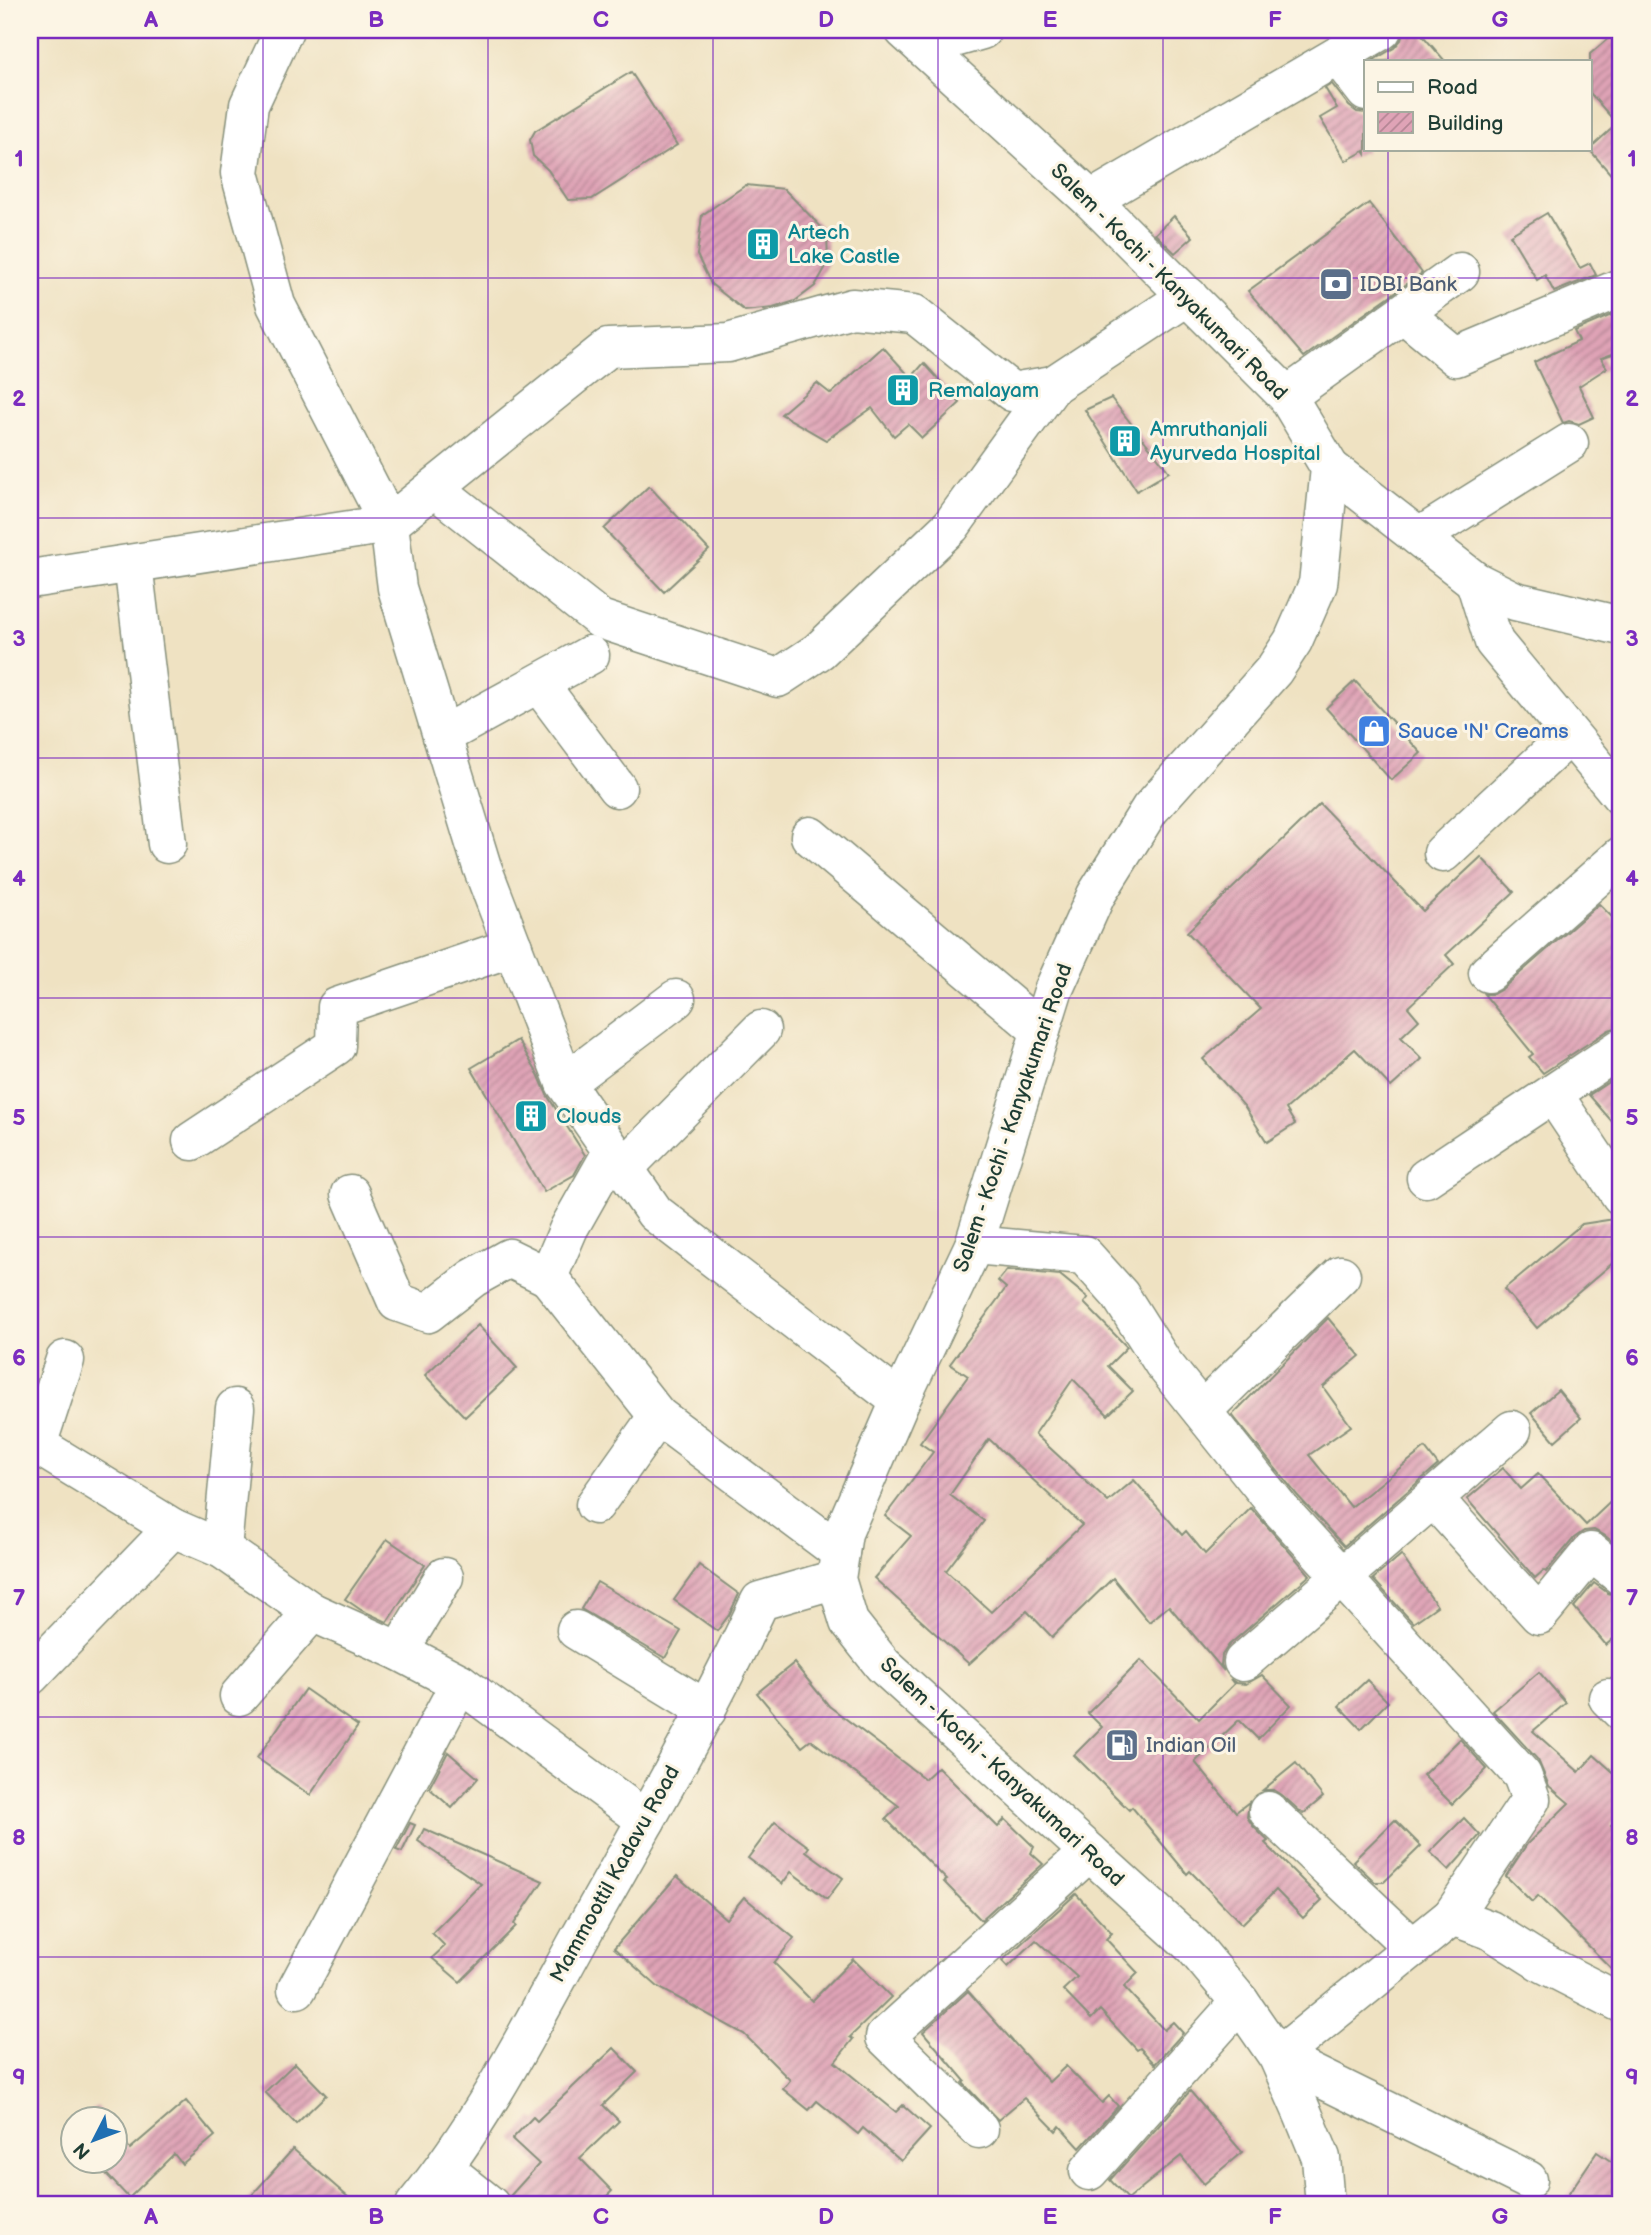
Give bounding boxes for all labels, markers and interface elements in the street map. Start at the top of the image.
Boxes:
text: A [143,6,159,34]
text: B [368,6,384,34]
text: C [593,6,609,34]
text: D [818,6,834,34]
text: E [1043,6,1058,34]
text: F [1268,6,1282,34]
text: G [1492,6,1509,34]
legend [1364,60,1592,150]
text: Road [1427,75,1478,100]
text: Building [1427,111,1503,136]
text: 1 [14,145,24,173]
text: 1 [1627,145,1637,173]
street label: Salem - Kochi - Kanyakumari Road [1045,158,1293,406]
place label: Artech Lake Castle [788,220,900,269]
building icon: Artech Lake Castle [744,225,782,263]
bank icon: IDBI Bank [1317,265,1355,303]
place label: IDBI Bank [1360,272,1457,297]
building icon: Remalayam [884,371,922,409]
place label: Remalayam [928,378,1039,403]
text: 2 [12,385,26,413]
text: 2 [1625,385,1639,413]
place label: Amruthanjali Ayurveda Hospital [1150,417,1320,466]
building icon: Amruthanjali Ayurveda Hospital [1106,422,1144,460]
text: 3 [12,625,26,653]
text: 3 [1625,625,1639,653]
shop icon: Sauce 'N' Creams [1355,712,1393,750]
place label: Sauce 'N' Creams [1398,719,1569,744]
text: 4 [12,865,26,893]
text: 4 [1625,865,1639,893]
street label: Salem - Kochi - Kanyakumari Road [948,961,1078,1275]
building icon: Clouds [512,1097,550,1135]
text: 5 [12,1104,26,1132]
place label: Clouds [556,1104,621,1129]
text: 5 [1625,1104,1639,1132]
text: 6 [12,1344,26,1372]
text: 6 [1625,1344,1639,1372]
text: 7 [13,1584,26,1612]
text: 7 [1626,1584,1639,1612]
street label: Salem - Kochi - Kanyakumari Road [875,1652,1129,1892]
fuel station icon: Indian Oil [1103,1726,1141,1764]
place label: Indian Oil [1146,1733,1236,1758]
street label: Mammoottil Kadavu Road [545,1761,685,1987]
text: 8 [12,1824,26,1852]
text: 8 [1625,1824,1639,1852]
text: 9 [12,2064,26,2092]
text: 9 [1625,2064,1639,2092]
north arrow [60,2106,130,2176]
text: N [69,2137,96,2163]
text: A [143,2203,159,2231]
text: B [368,2203,384,2231]
text: C [593,2203,609,2231]
text: D [818,2203,834,2231]
text: E [1043,2203,1058,2231]
text: F [1268,2203,1282,2231]
text: G [1492,2203,1509,2231]

